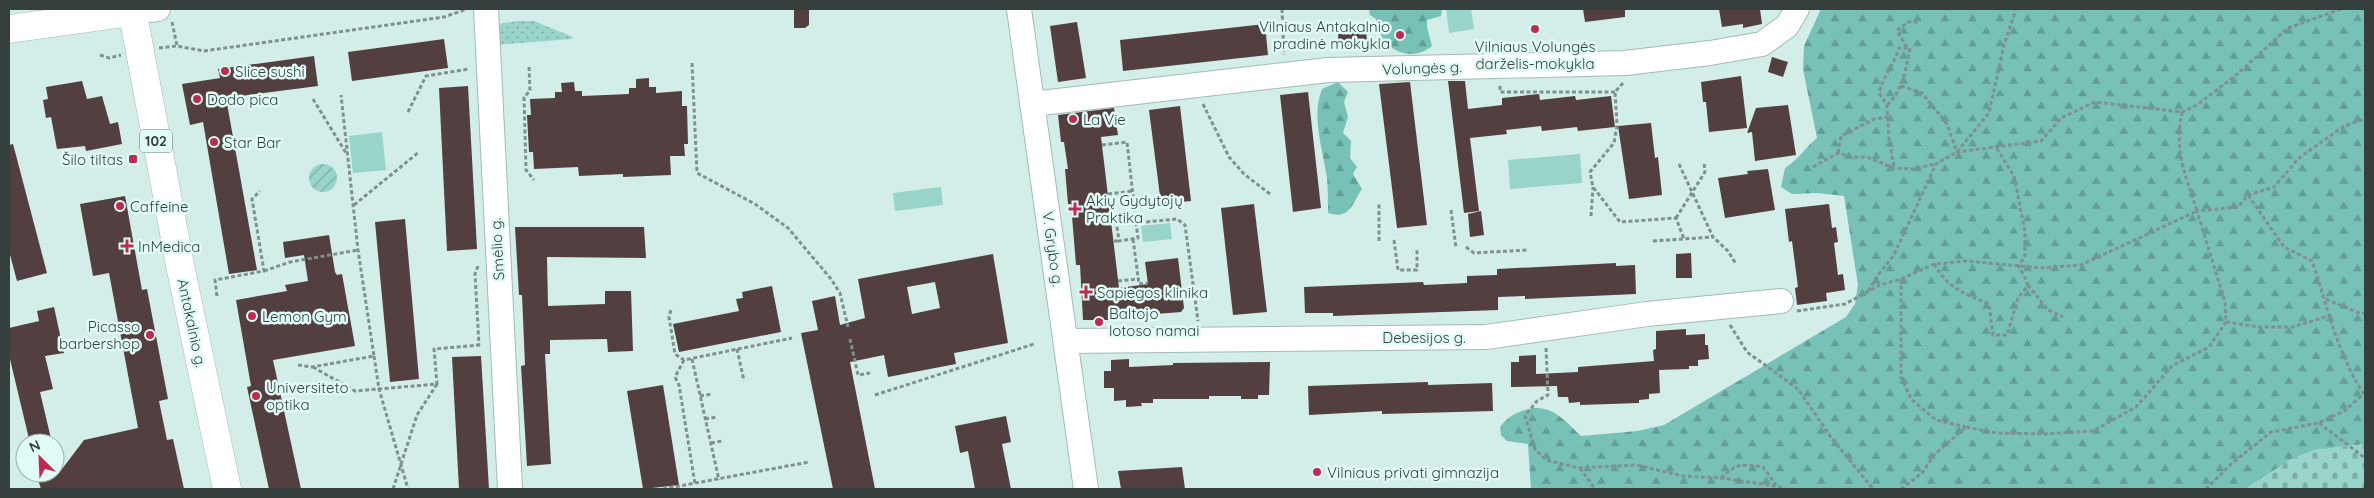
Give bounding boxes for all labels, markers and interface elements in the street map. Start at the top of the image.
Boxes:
place label: Vilniaus Antakalnio pradinė mokykla [1259,17,1390,53]
marker: Vilniaus Volungės darželis-mokykla [1529,23,1541,35]
marker: Vilniaus Antakalnio pradinė mokykla [1394,29,1406,41]
place label: Vilniaus Volungės darželis-mokykla [1475,37,1595,73]
street label: Volungės g. [1382,57,1462,79]
place label: Slice sushi [235,62,305,81]
marker: Slice sushi [219,65,231,77]
place label: Dodo pica [207,90,278,109]
marker: Dodo pica [191,93,203,105]
place label: La Vie [1083,110,1126,129]
marker: La Vie [1067,113,1079,125]
road number: 102 [140,130,172,152]
place label: Star Bar [224,133,281,152]
marker: Star Bar [208,136,220,148]
place label: Šilo tiltas [62,150,123,169]
marker: Šilo tiltas [127,153,139,165]
place label: Akių Gydytojų Praktika [1086,191,1183,227]
place label: Caffeine [130,197,189,216]
marker: Caffeine [114,200,126,212]
marker: Akių Gydytojų Praktika [1068,202,1082,216]
street label: V. Grybo g. [1038,210,1068,288]
street label: Smėlio g. [486,217,508,281]
place label: InMedica [138,237,200,256]
marker: InMedica [120,239,134,253]
street label: Antakalnio g. [173,277,211,369]
place label: Sapiegos klinika [1097,283,1208,302]
marker: Sapiegos klinika [1079,285,1093,299]
place label: Baltojo lotoso namai [1109,304,1199,340]
place label: Lemon Gym [262,307,347,326]
marker: Lemon Gym [246,310,258,322]
marker: Baltojo lotoso namai [1093,316,1105,328]
place label: Picasso barbershop [59,317,140,353]
street label: Debesijos g. [1382,328,1466,347]
marker: Picasso barbershop [144,329,156,341]
place label: Universiteto optika [266,378,349,414]
marker: Universiteto optika [250,390,262,402]
north arrow [15,433,65,483]
text: N [26,436,43,456]
place label: Vilniaus privati gimnazija [1327,463,1499,482]
marker: Vilniaus privati gimnazija [1311,466,1323,478]

